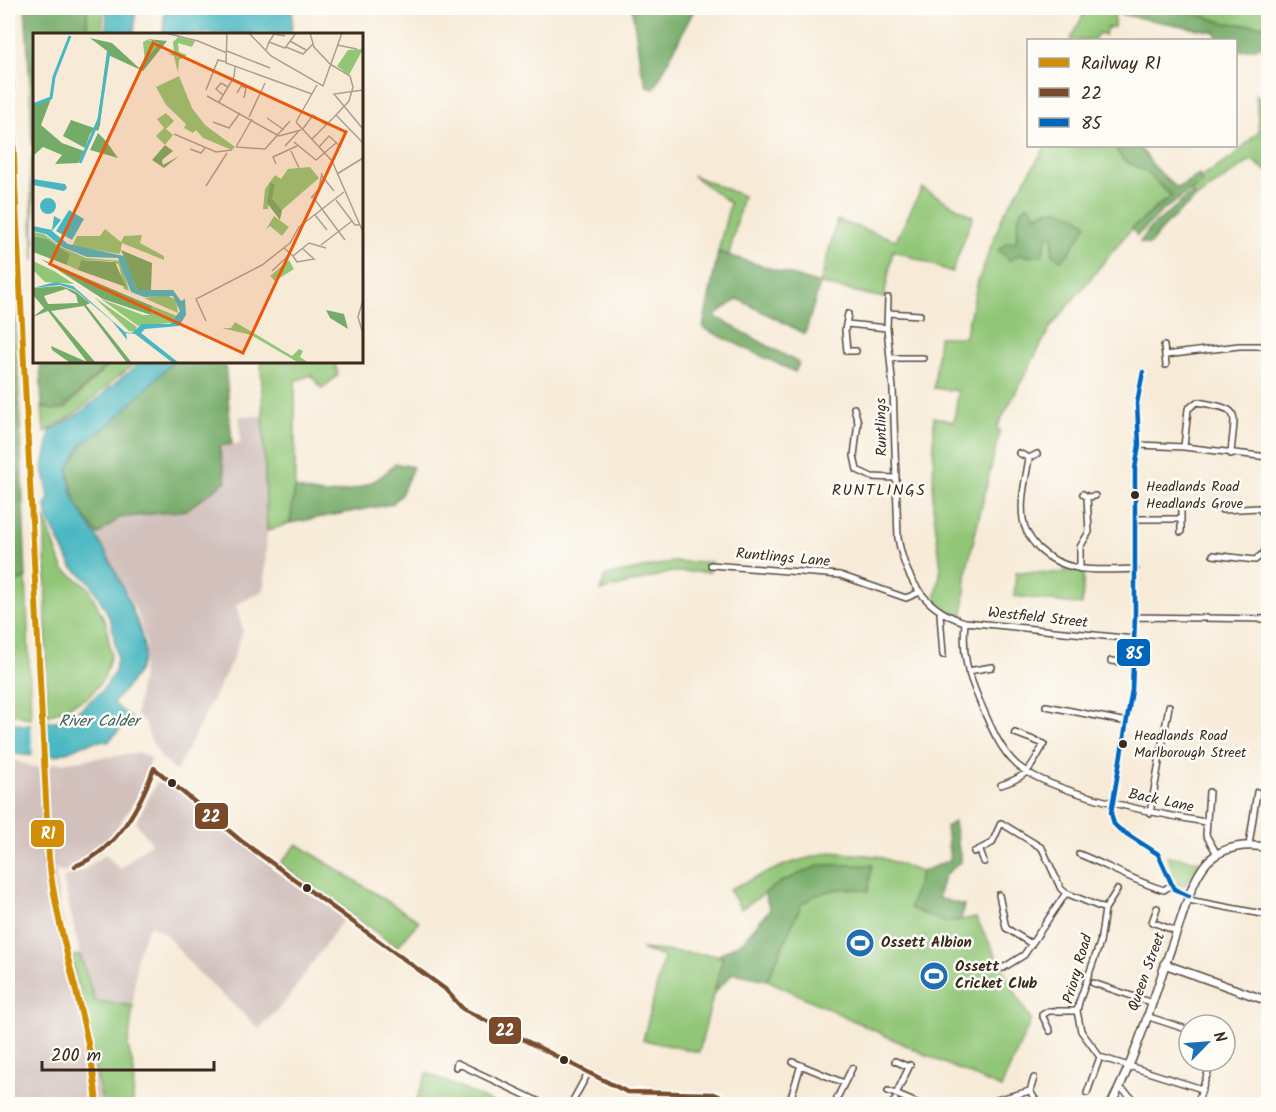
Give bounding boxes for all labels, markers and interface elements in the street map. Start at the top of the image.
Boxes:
inset map [33,33,363,363]
legend [1027,39,1237,147]
text: Railway R1 [1081,50,1161,79]
text: 22 [1081,80,1102,109]
text: 85 [1081,110,1103,139]
street label: Runtlings [869,397,895,456]
place label: Headlands Road Headlands Grove [1146,476,1244,515]
district label: RUNTLINGS [832,478,926,503]
marker: Headlands Road Headlands Grove [1129,489,1141,501]
street label: Runtlings Lane [735,542,831,574]
street label: Westfield Street [987,601,1089,635]
line badge: 85 [1116,638,1151,667]
text: 85 [1125,642,1145,667]
water label: River Calder [59,709,143,734]
place label: Headlands Road Marlborough Street [1134,725,1247,764]
marker: Headlands Road Marlborough Street [1117,738,1129,750]
unlabelled marker [166,777,178,789]
street label: Back Lane [1126,782,1196,820]
line badge: 22 [194,802,229,830]
text: 22 [202,805,220,830]
line badge: R1 [30,819,65,848]
text: R1 [41,822,55,847]
unlabelled marker [301,882,313,894]
sports icon: Ossett Albion [844,927,876,959]
street label: Queen Street [1122,929,1172,1015]
place label: Ossett Albion [881,931,972,955]
street label: Priory Road [1057,931,1100,1007]
place label: Ossett Cricket Club [955,955,1038,996]
sports icon: Ossett Cricket Club [918,960,950,992]
north arrow [1177,1013,1237,1073]
line badge: 22 [488,1016,522,1045]
text: 22 [496,1019,514,1044]
text: N [1206,1027,1233,1047]
scale bar [42,1034,214,1072]
text: 200 m [51,1042,101,1071]
unlabelled marker [558,1054,570,1066]

